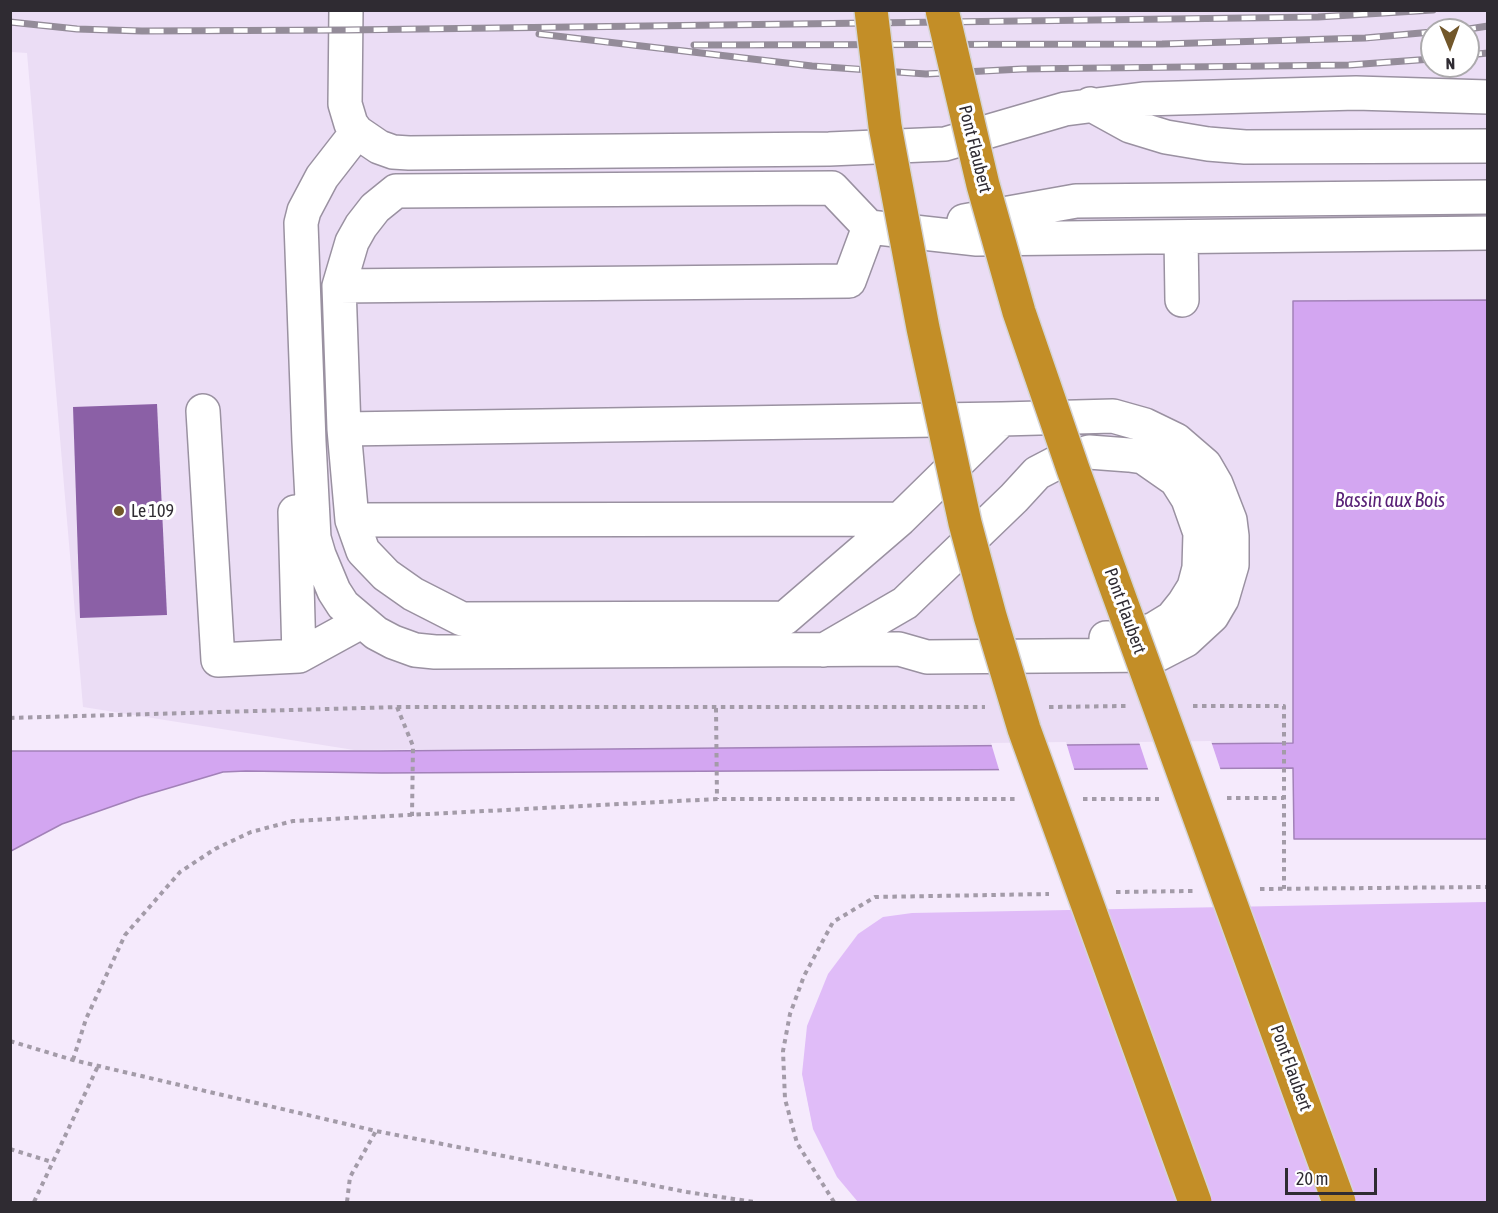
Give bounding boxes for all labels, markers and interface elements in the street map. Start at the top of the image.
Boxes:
north arrow [1420,18,1480,78]
text: N [1445,55,1455,73]
street label: Pont Flaubert [954,103,996,195]
water label: Bassin aux Bois [1335,489,1445,513]
place label: Le 109 [131,500,174,522]
marker: Le 109 [112,504,126,518]
street label: Pont Flaubert [1100,565,1150,657]
street label: Pont Flaubert [1266,1022,1316,1114]
scale bar [1288,1156,1380,1194]
text: 20 m [1296,1168,1328,1189]

